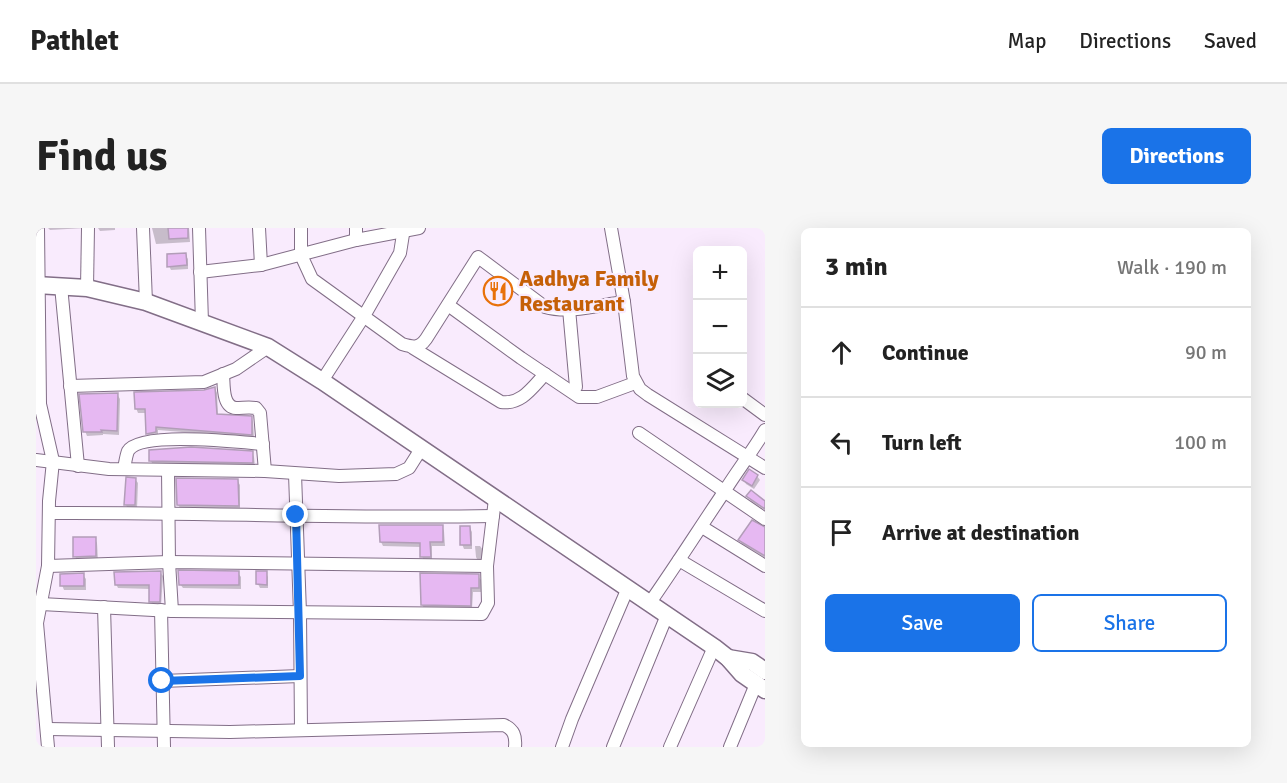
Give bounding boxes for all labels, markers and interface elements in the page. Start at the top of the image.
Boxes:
text: Pathlet [30,24,119,58]
text: Map [1008,28,1046,54]
text: Directions [1079,28,1171,54]
text: Saved [1204,28,1257,54]
button: Directions [1102,128,1251,184]
text: Find us [36,131,167,182]
map controls [693,246,747,408]
button: + [693,246,747,300]
text: 3 min [825,251,888,283]
text: Walk · 190 m [1117,255,1227,280]
place label: Aadhya Family Restaurant [519,265,659,317]
restaurant icon: Aadhya Family Restaurant [482,275,514,307]
button: − [693,300,747,354]
icon: ahead [825,336,858,369]
text: Continue [882,339,969,366]
text: 90 m [1185,340,1227,365]
button: layers [693,354,747,408]
icon: left [825,426,858,459]
text: Turn left [882,429,962,456]
text: 100 m [1174,430,1227,455]
route end [282,501,308,527]
icon: arrive [825,516,858,549]
text: Arrive at destination [882,519,1079,546]
button: Save [825,594,1020,652]
button: Share [1032,594,1227,652]
route start [148,667,174,693]

